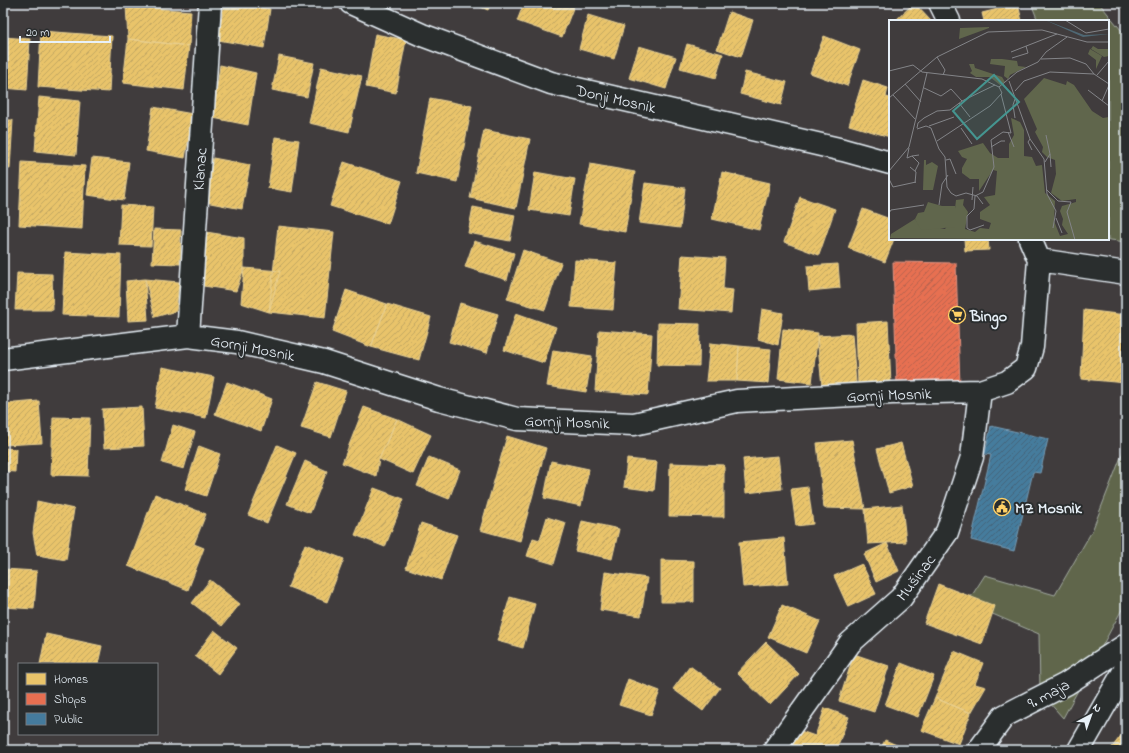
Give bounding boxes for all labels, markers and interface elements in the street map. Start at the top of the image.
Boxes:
scale bar [20,18,110,44]
inset map [889,20,1109,240]
text: 20 m [26,24,49,42]
street label: Donji Mosnik [572,79,659,121]
street label: Klanac [188,146,215,191]
supermarket icon: Bingo [947,305,967,325]
place label: Bingo [969,305,1007,330]
street label: Gornji Mosnik [208,329,298,369]
street label: Gornji Mosnik [846,382,933,409]
street label: Gornji Mosnik [524,410,611,437]
public building icon: MZ Mosnik [992,497,1012,517]
place label: MZ Mosnik [1015,497,1083,521]
street label: Mušinac [891,549,943,607]
legend [18,663,158,735]
text: Homes [54,671,88,689]
street label: 9. maja [1023,674,1074,716]
text: Shops [54,691,86,709]
north arrow [1071,695,1111,735]
text: N [1089,700,1105,717]
text: Public [54,711,83,729]

